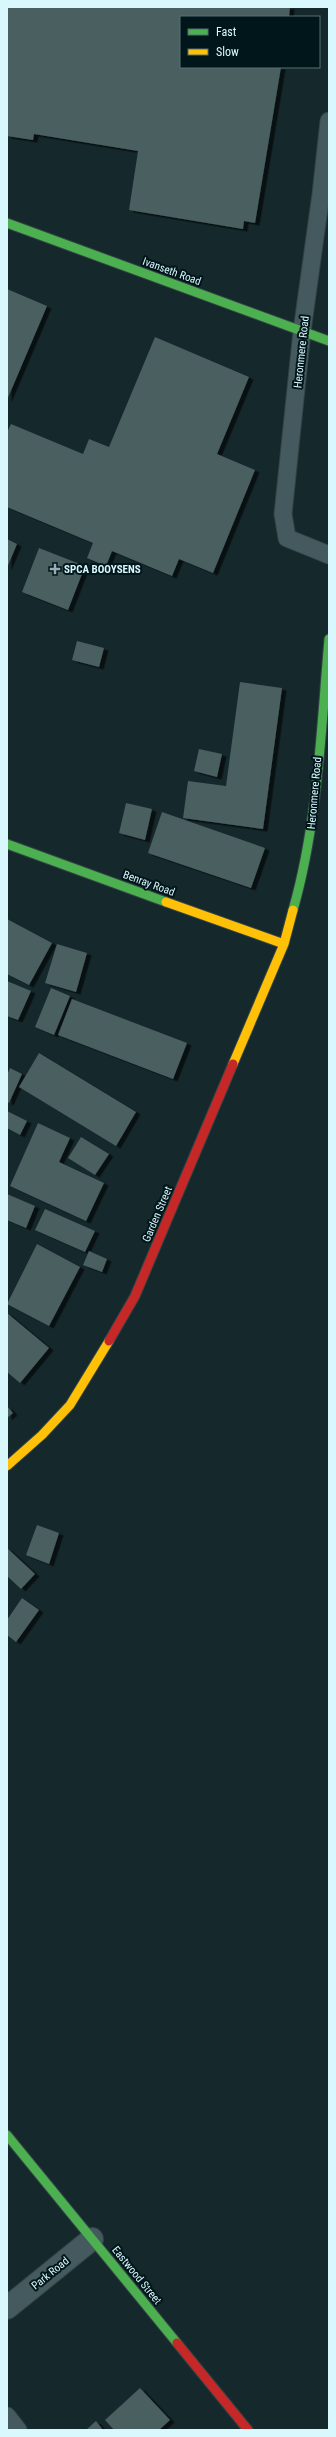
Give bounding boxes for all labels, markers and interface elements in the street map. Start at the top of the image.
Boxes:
legend [180,16,320,68]
text: Fast [216,25,237,39]
text: Slow [216,45,239,59]
street label: Ivanseth Road [141,255,203,288]
street label: Heronmere Road [291,315,312,389]
marker: SPCA BOOYSENS [49,563,61,575]
place label: SPCA BOOYSENS [64,563,141,576]
street label: Heronmere Road [305,756,324,830]
street label: Benray Road [121,868,176,899]
street label: Garden Street [140,1184,175,1244]
street label: Eastwood Street [109,2244,164,2307]
street label: Park Road [29,2254,72,2292]

